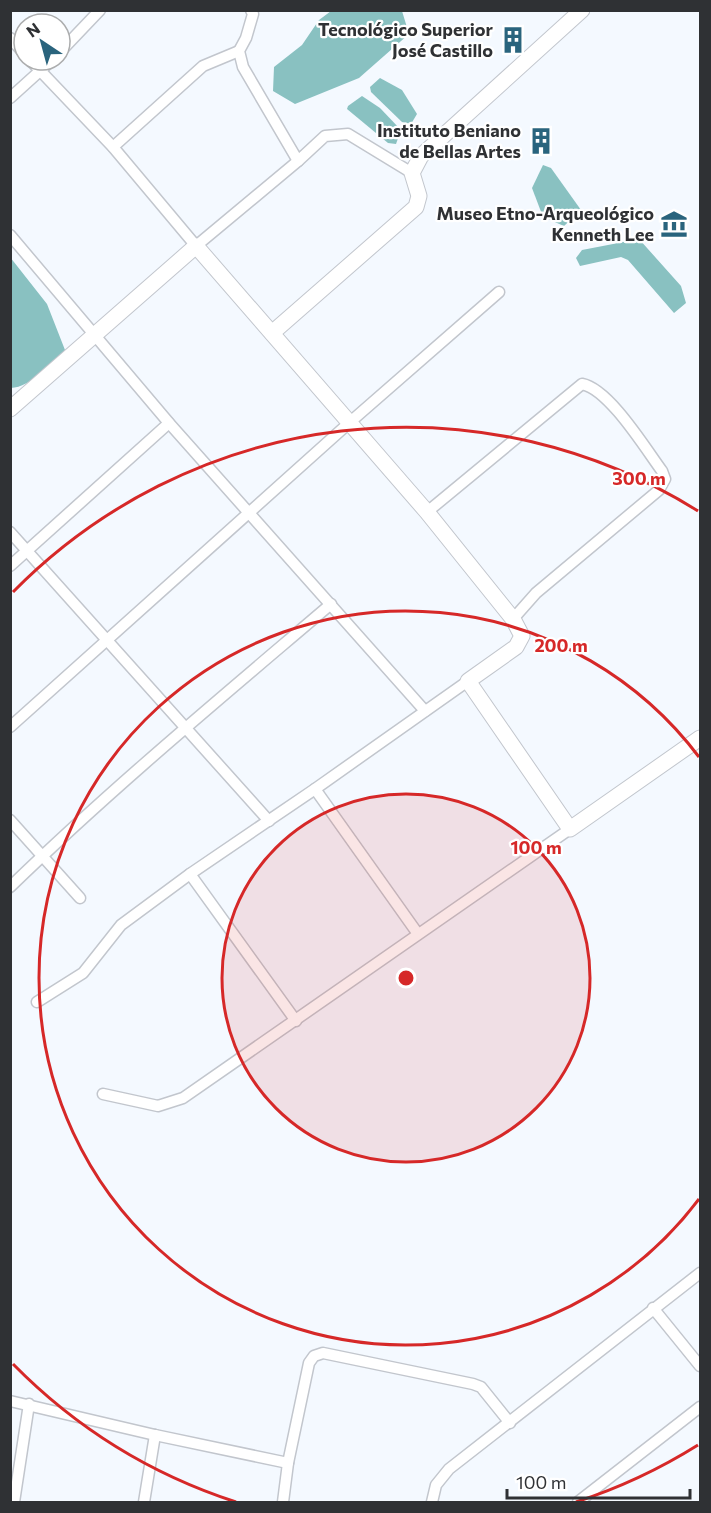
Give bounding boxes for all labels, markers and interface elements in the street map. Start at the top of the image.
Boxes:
north arrow [12,12,72,72]
text: N [22,18,43,41]
place label: Tecnológico Superior José Castillo [318,18,494,61]
building icon: Tecnológico Superior José Castillo [498,25,528,55]
place label: Instituto Beniano de Bellas Artes [377,119,521,162]
building icon: Instituto Beniano de Bellas Artes [526,126,556,156]
place label: Museo Etno-Arqueológico Kenneth Lee [437,202,654,245]
museum icon: Museo Etno-Arqueológico Kenneth Lee [659,209,689,239]
text: 300 m [612,467,666,489]
text: 200 m [534,634,588,656]
text: 100 m [510,836,562,858]
centre of rings [396,968,416,988]
scale bar [507,1462,690,1500]
text: 100 m [516,1471,566,1493]

